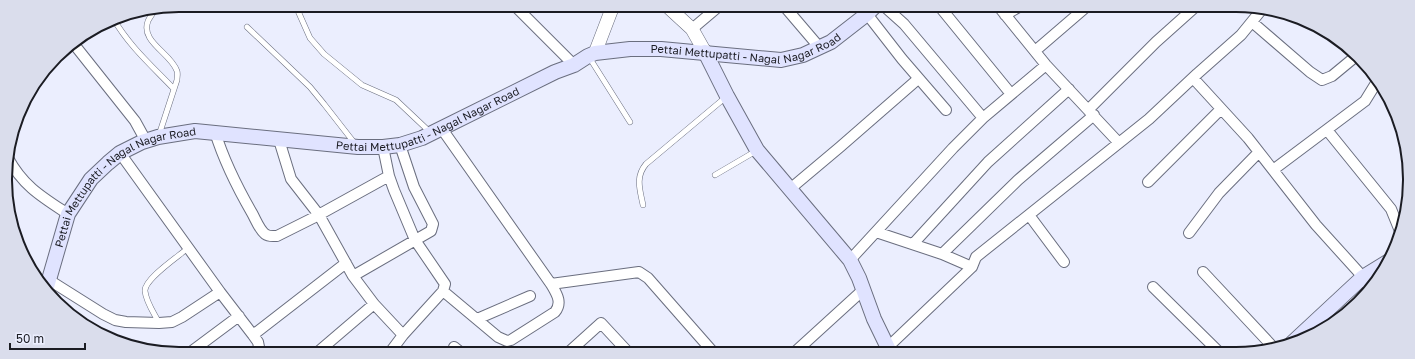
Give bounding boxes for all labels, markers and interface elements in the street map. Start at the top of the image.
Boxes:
street label: Pettai Mettupatti - Nagal Nagar Road [650,30,843,66]
street label: Pettai Mettupatti - Nagal Nagar Road [335,84,521,153]
street label: Pettai Mettupatti - Nagal Nagar Road [52,124,197,249]
scale bar [10,325,85,351]
text: 50 m [16,331,44,346]

